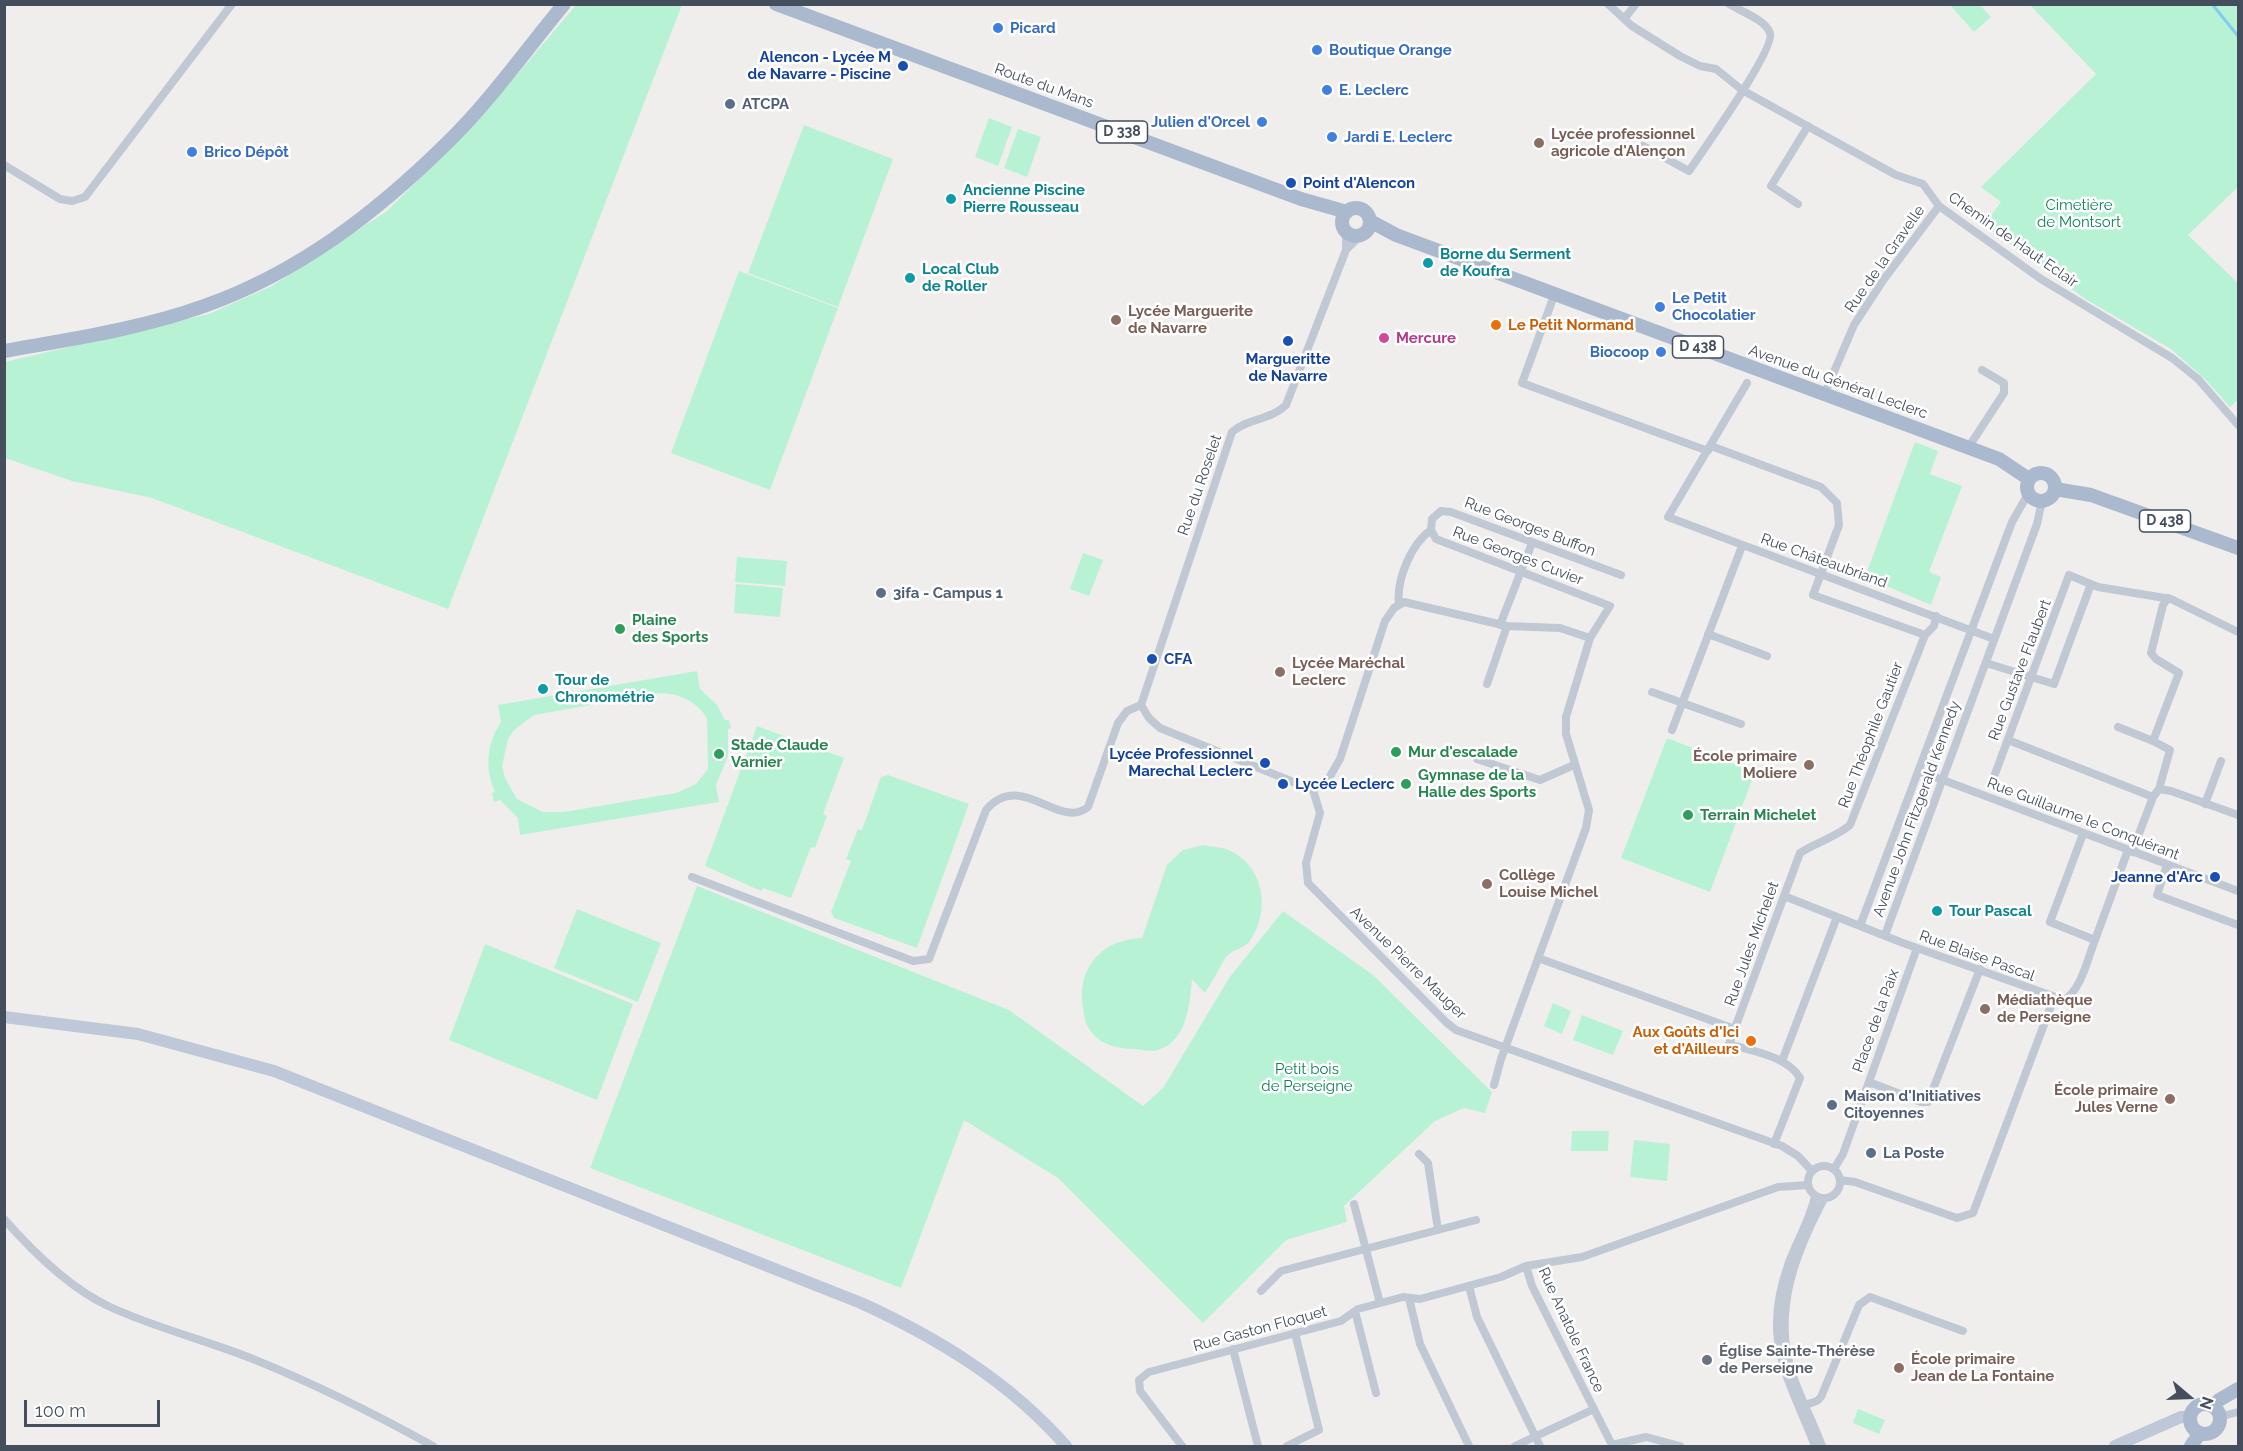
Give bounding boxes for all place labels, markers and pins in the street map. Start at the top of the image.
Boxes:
place label: Picard [1010,19,1056,37]
marker: Picard [991,21,1005,35]
place label: Boutique Orange [1329,41,1452,59]
marker: Boutique Orange [1310,43,1324,57]
place label: Alencon - Lycée M de Navarre - Piscine [748,48,891,83]
marker: Alencon - Lycée M de Navarre - Piscine [896,59,910,73]
place label: E. Leclerc [1339,81,1409,99]
marker: E. Leclerc [1320,83,1334,97]
place label: ATCPA [742,95,789,113]
marker: ATCPA [723,97,737,111]
place label: Julien d'Orcel [1151,113,1250,131]
marker: Julien d'Orcel [1255,115,1269,129]
place label: Lycée professionnel agricole d'Alençon [1551,125,1695,160]
place label: Jardi E. Leclerc [1344,128,1453,146]
marker: Jardi E. Leclerc [1325,130,1339,144]
marker: Lycée professionnel agricole d'Alençon [1532,136,1546,150]
place label: Brico Dépôt [204,143,289,161]
marker: Brico Dépôt [185,145,199,159]
place label: Point d'Alencon [1303,174,1415,192]
marker: Point d'Alencon [1284,176,1298,190]
place label: Ancienne Piscine Pierre Rousseau [963,181,1085,216]
marker: Ancienne Piscine Pierre Rousseau [944,192,958,206]
place label: Borne du Serment de Koufra [1440,245,1571,280]
marker: Borne du Serment de Koufra [1421,256,1435,270]
place label: Local Club de Roller [922,260,999,295]
marker: Local Club de Roller [903,271,917,285]
place label: Le Petit Chocolatier [1672,289,1756,324]
marker: Le Petit Chocolatier [1653,300,1667,314]
place label: Lycée Marguerite de Navarre [1128,302,1253,337]
marker: Lycée Marguerite de Navarre [1109,313,1123,327]
place label: Le Petit Normand [1508,316,1634,334]
marker: Le Petit Normand [1489,318,1503,332]
place label: Mercure [1396,329,1456,347]
marker: Mercure [1377,331,1391,345]
marker: Margueritte de Navarre [1281,334,1295,348]
place label: Biocoop [1590,343,1649,361]
marker: Biocoop [1654,345,1668,359]
place label: Margueritte de Navarre [1246,350,1330,385]
place label: 3ifa - Campus 1 [893,584,1003,602]
marker: 3ifa - Campus 1 [874,586,888,600]
place label: Plaine des Sports [632,611,708,646]
marker: Plaine des Sports [613,622,627,636]
place label: CFA [1164,650,1192,668]
marker: CFA [1145,652,1159,666]
place label: Lycée Maréchal Leclerc [1292,654,1405,689]
marker: Lycée Maréchal Leclerc [1273,665,1287,679]
place label: Tour de Chronométrie [555,671,655,706]
marker: Tour de Chronométrie [536,682,550,696]
place label: Stade Claude Varnier [731,736,828,771]
place label: Mur d'escalade [1408,743,1518,761]
place label: Lycée Professionnel Marechal Leclerc [1109,745,1253,780]
marker: Mur d'escalade [1389,745,1403,759]
marker: Stade Claude Varnier [712,747,726,761]
place label: École primaire Moliere [1693,747,1797,782]
marker: Lycée Professionnel Marechal Leclerc [1258,756,1272,770]
marker: École primaire Moliere [1802,758,1816,772]
place label: Gymnase de la Halle des Sports [1418,766,1536,801]
place label: Lycée Leclerc [1295,775,1395,793]
marker: Lycée Leclerc [1276,777,1290,791]
marker: Gymnase de la Halle des Sports [1399,777,1413,791]
place label: Terrain Michelet [1700,806,1816,824]
marker: Terrain Michelet [1681,808,1695,822]
place label: Collège Louise Michel [1499,866,1598,901]
place label: Jeanne d'Arc [2111,868,2203,886]
marker: Jeanne d'Arc [2208,870,2222,884]
marker: Collège Louise Michel [1480,877,1494,891]
place label: Tour Pascal [1949,902,2032,920]
marker: Tour Pascal [1930,904,1944,918]
place label: Médiathèque de Perseigne [1997,991,2092,1026]
marker: Médiathèque de Perseigne [1978,1002,1992,1016]
place label: Aux Goûts d'Ici et d'Ailleurs [1633,1023,1739,1058]
marker: Aux Goûts d'Ici et d'Ailleurs [1744,1034,1758,1048]
place label: École primaire Jules Verne [2054,1081,2158,1116]
place label: Maison d'Initiatives Citoyennes [1844,1087,1981,1122]
marker: École primaire Jules Verne [2163,1092,2177,1106]
marker: Maison d'Initiatives Citoyennes [1825,1098,1839,1112]
place label: La Poste [1883,1144,1944,1162]
marker: La Poste [1864,1146,1878,1160]
place label: Église Sainte-Thérèse de Perseigne [1719,1342,1875,1377]
place label: École primaire Jean de La Fontaine [1911,1350,2054,1385]
marker: Église Sainte-Thérèse de Perseigne [1700,1353,1714,1367]
marker: École primaire Jean de La Fontaine [1892,1361,1906,1375]

